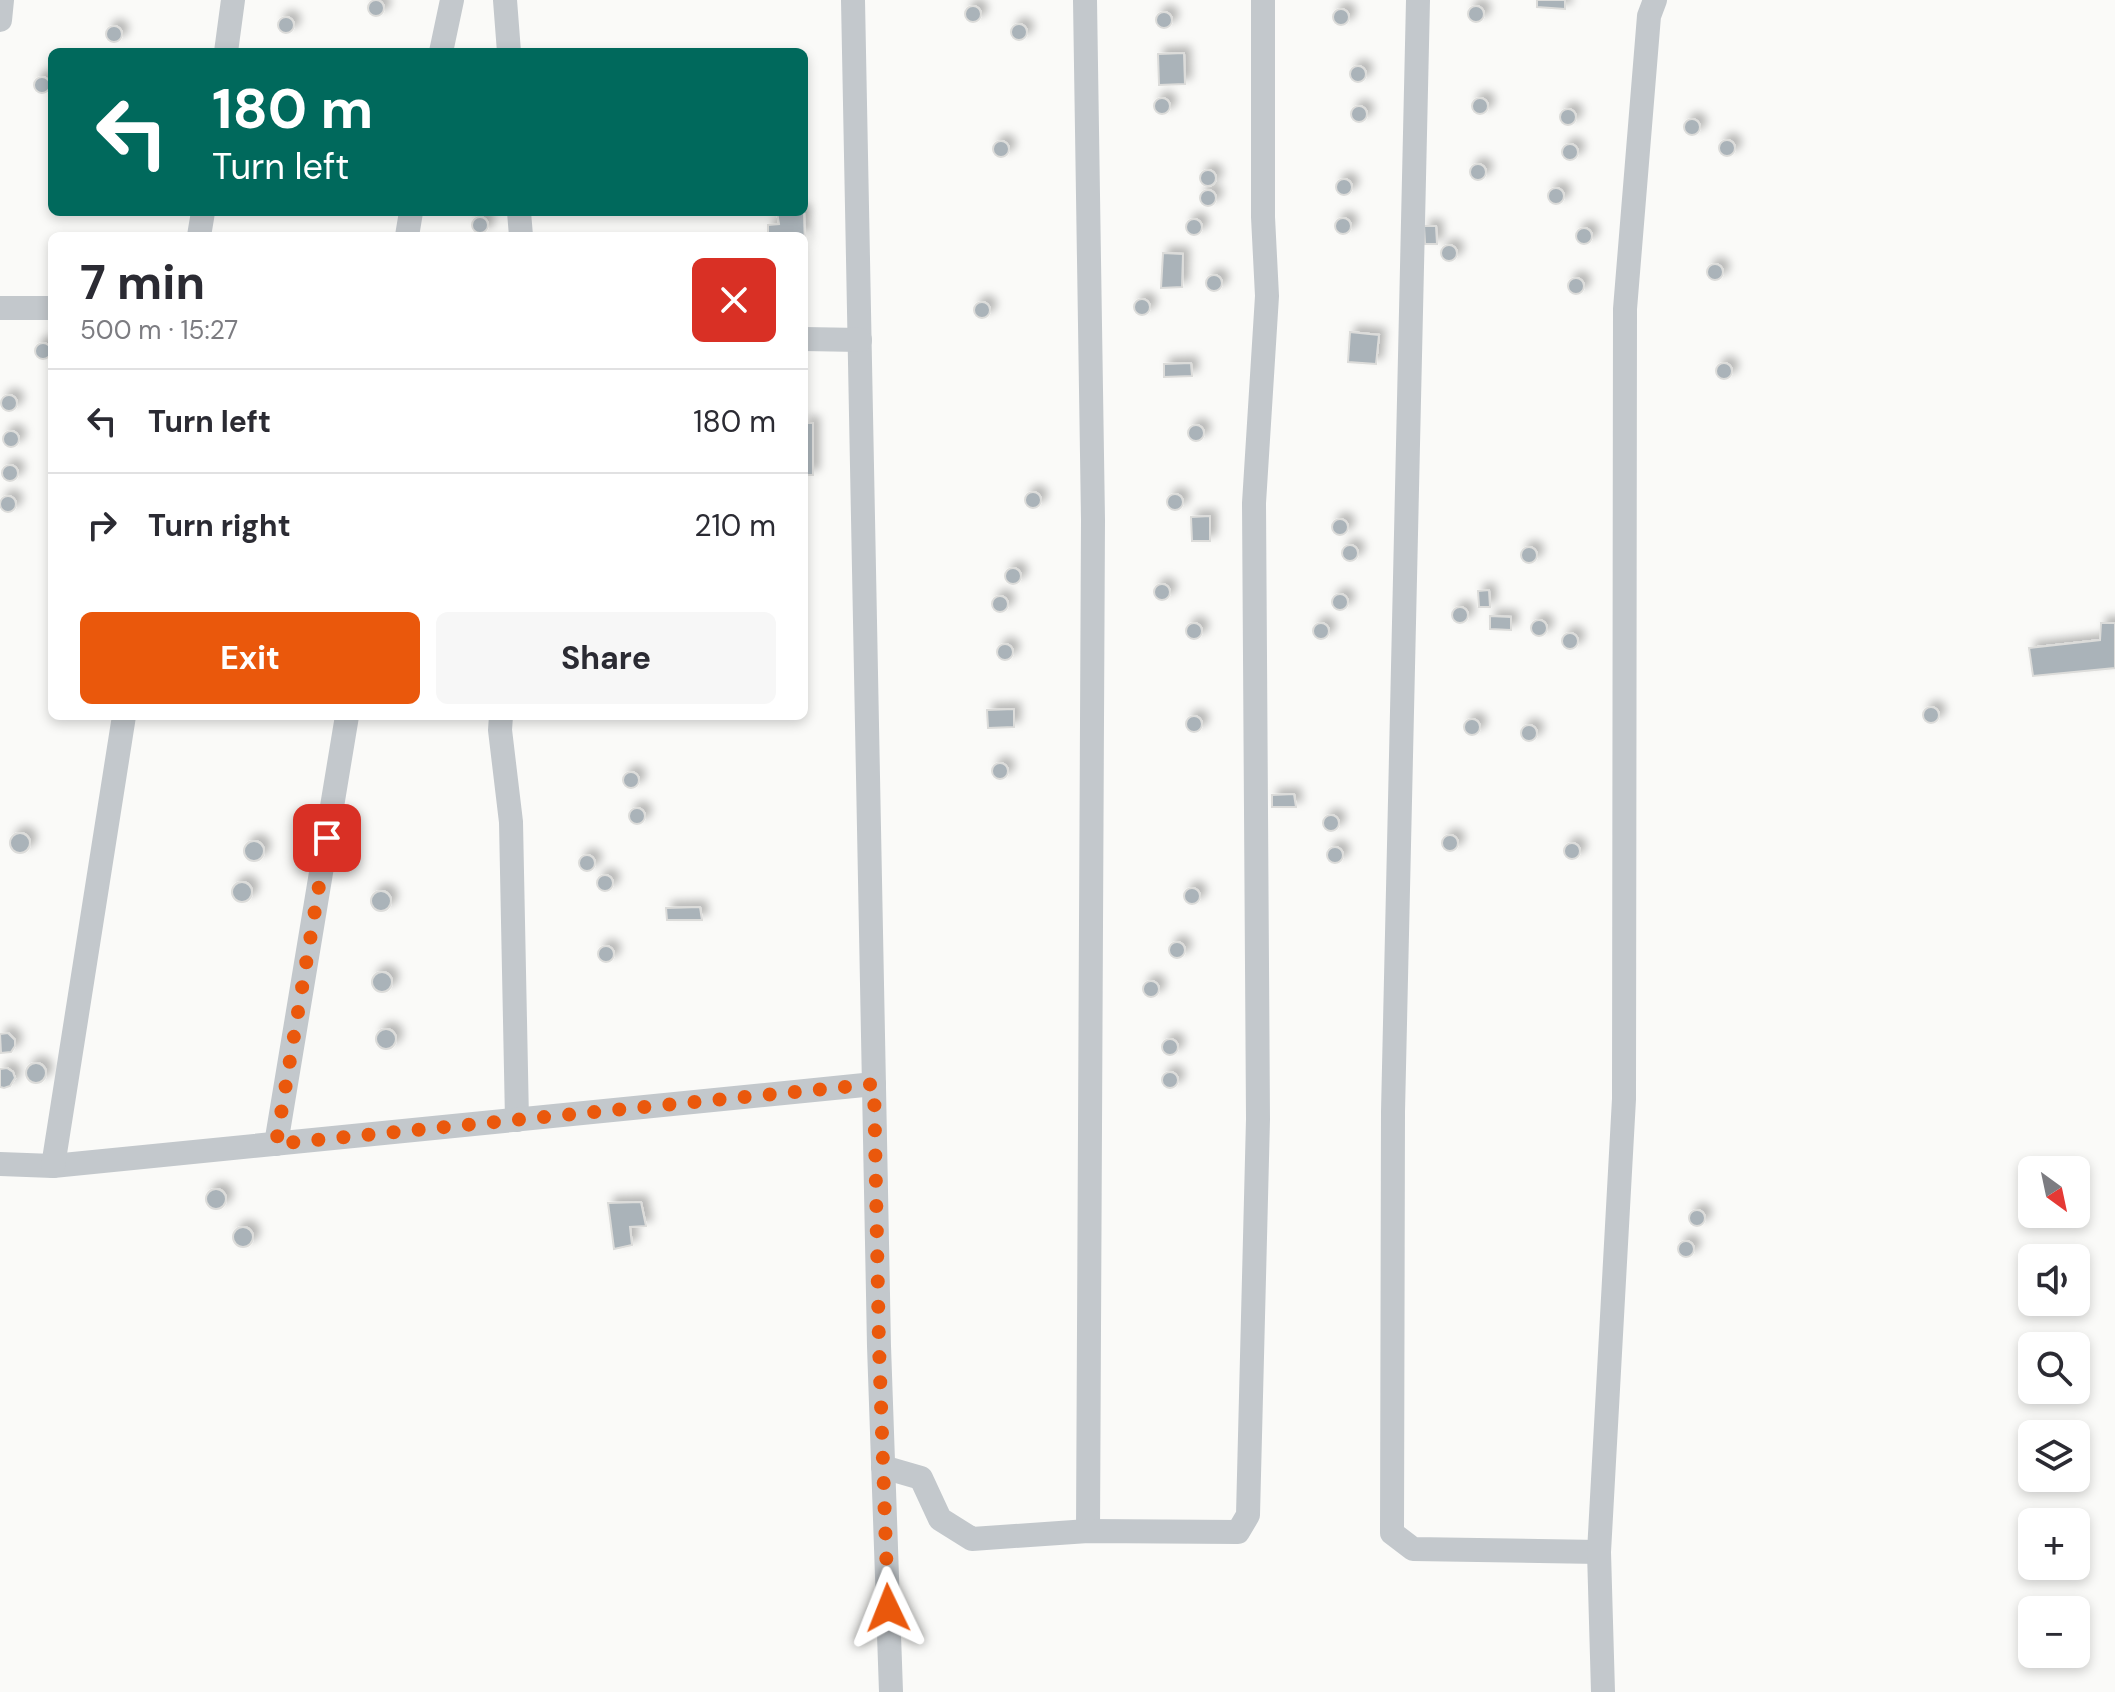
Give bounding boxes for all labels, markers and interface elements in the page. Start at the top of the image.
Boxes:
text: 180 m [212,72,373,145]
icon: left [80,80,184,184]
text: Turn left [212,143,349,190]
text: 7 min [80,251,205,314]
button: close [692,258,776,342]
text: 500 m · 15:27 [80,313,238,347]
icon: left [80,399,124,443]
text: Turn left [148,402,271,441]
text: 180 m [693,402,776,441]
icon: right [80,503,124,547]
text: Turn right [148,506,291,545]
text: 210 m [694,506,776,545]
button: Exit [80,612,420,704]
button: Share [436,612,776,704]
pin [293,804,361,872]
icon: arrive [305,816,349,860]
north arrow [2018,1156,2090,1228]
map controls [2018,1156,2090,1668]
button: sound [2018,1244,2090,1316]
button: search [2018,1332,2090,1404]
button: layers [2018,1420,2090,1492]
button: + [2018,1508,2090,1580]
position arrow [846,1566,930,1650]
button: − [2018,1596,2090,1668]

